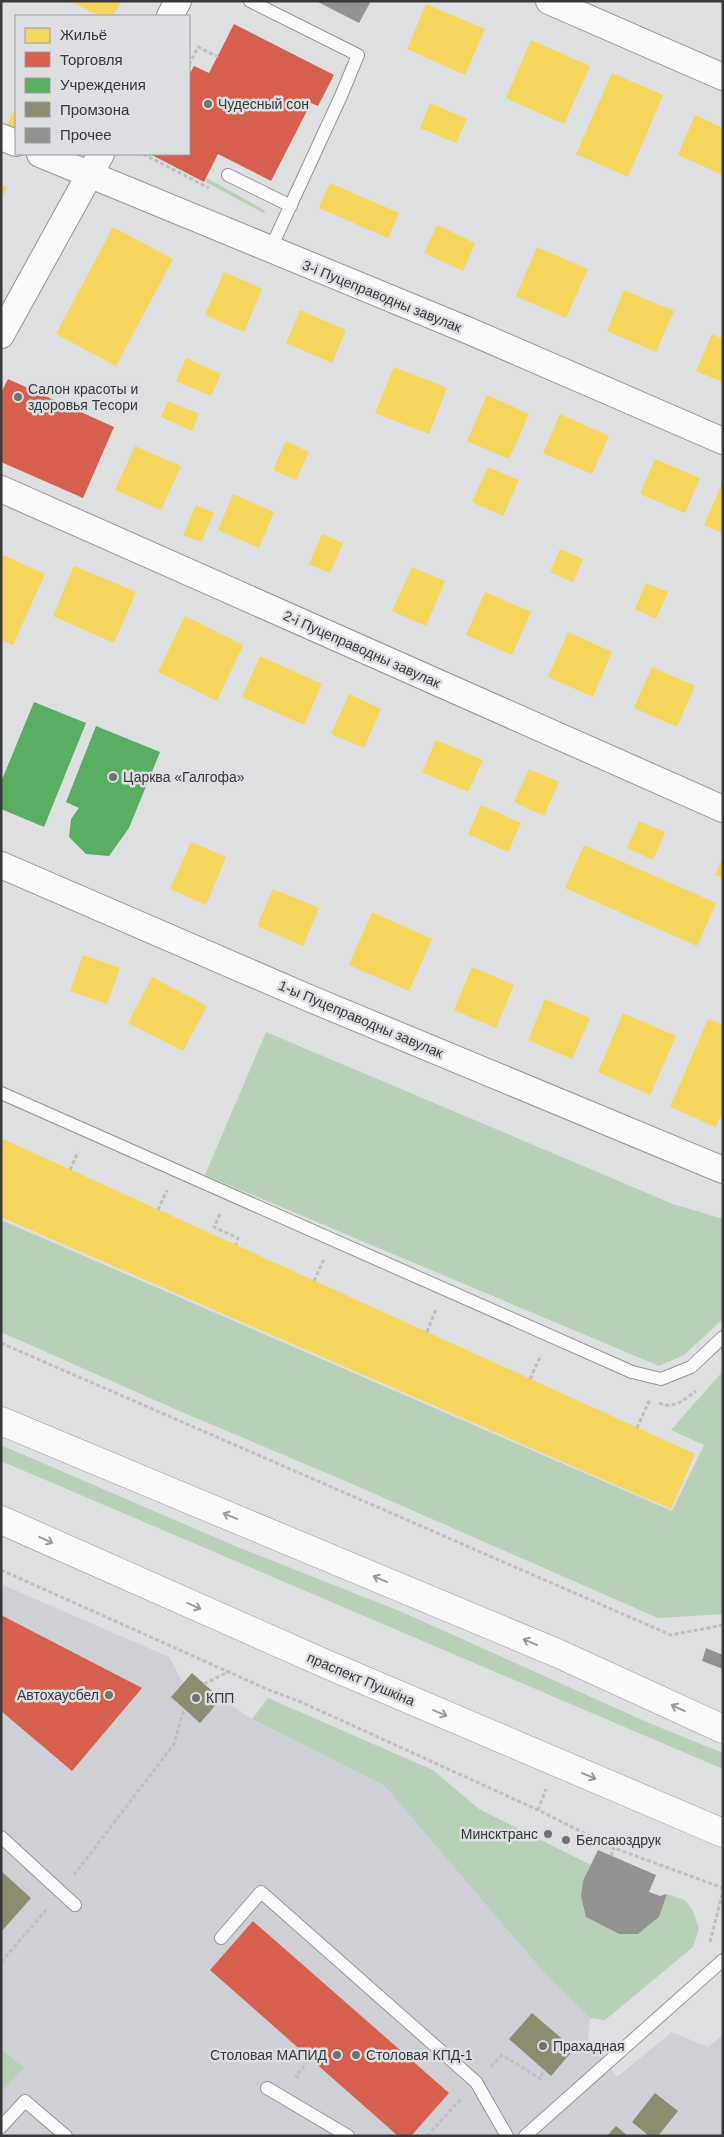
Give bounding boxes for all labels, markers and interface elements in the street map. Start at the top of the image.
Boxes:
legend [15,15,190,155]
text: Жильё [60,26,107,43]
text: Торговля [60,51,123,68]
text: Учреждения [60,76,146,93]
place label: Чудесный сон [218,96,309,112]
marker: Чудесный сон [202,98,214,110]
text: Промзона [60,101,130,118]
text: Прочее [60,126,112,143]
street label: 3-і Пуцеправодны завулак [300,257,465,336]
place label: Салон красоты и здоровья Тесори [28,381,138,413]
marker: Салон красоты и здоровья Тесори [12,391,24,403]
street label: 2-і Пуцеправодны завулак [281,607,444,691]
place label: Царква «Галгофа» [123,769,245,785]
marker: Царква «Галгофа» [107,771,119,783]
street label: 1-ы Пуцеправодны завулак [276,977,446,1061]
one-way arrow [223,1511,238,1521]
one-way arrow [38,1535,53,1545]
one-way arrow [373,1574,388,1583]
one-way arrow [186,1601,201,1611]
one-way arrow [523,1636,538,1646]
street label: праспект Пушкіна [305,1649,417,1709]
place label: Автохаусбел [17,1687,99,1703]
marker: Автохаусбел [103,1689,115,1701]
place label: КПП [206,1690,234,1706]
marker: КПП [190,1692,202,1704]
one-way arrow [671,1703,686,1713]
one-way arrow [432,1708,447,1718]
one-way arrow [581,1772,596,1782]
place label: Минсктранс [461,1826,538,1842]
marker: Минсктранс [542,1828,554,1840]
place label: Белсаюздрук [576,1832,662,1848]
marker: Белсаюздрук [560,1834,572,1846]
place label: Прахадная [553,2038,625,2054]
marker: Прахадная [537,2040,549,2052]
place label: Столовая МАПИД [210,2047,328,2063]
place label: Столовая КПД-1 [366,2047,473,2063]
marker: Столовая МАПИД [331,2049,343,2061]
marker: Столовая КПД-1 [350,2049,362,2061]

